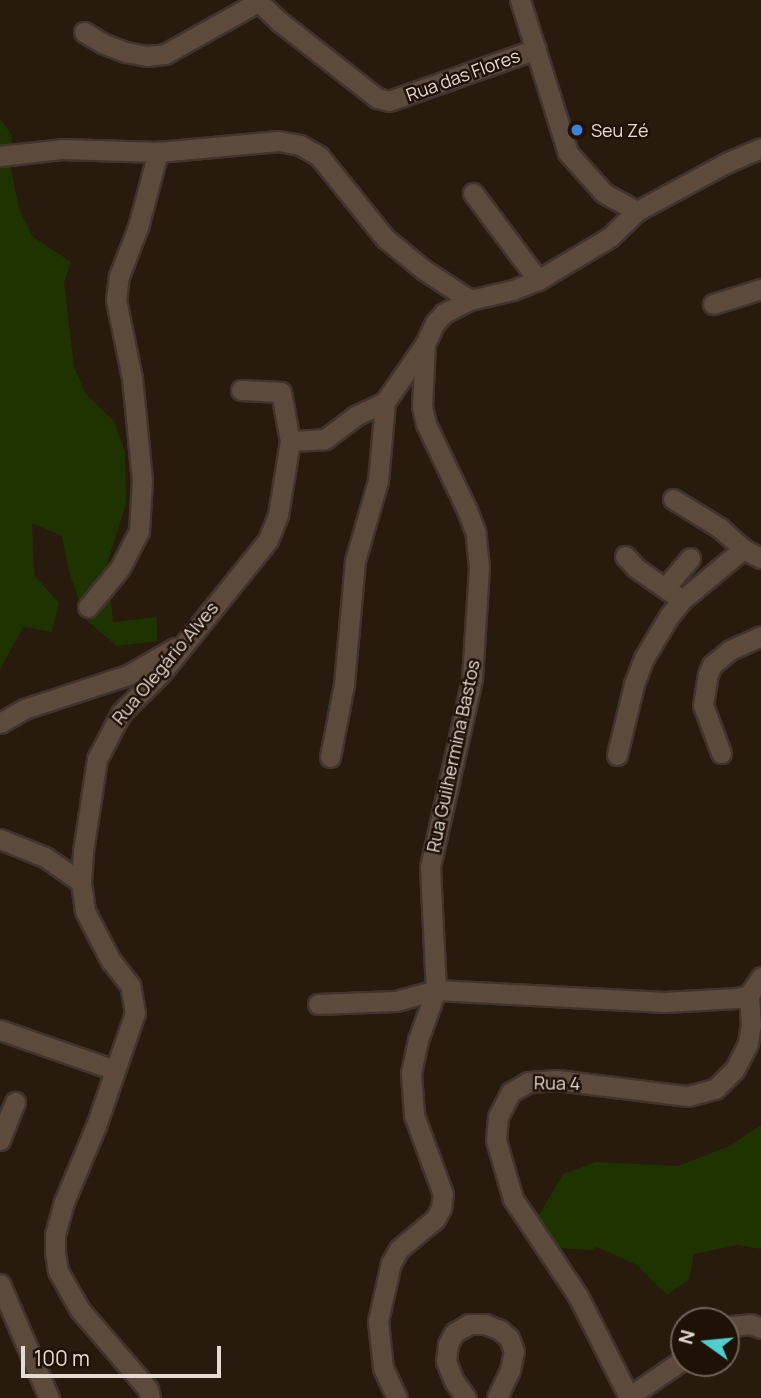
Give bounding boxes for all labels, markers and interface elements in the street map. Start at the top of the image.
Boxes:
street label: Rua das Flores [403,44,523,106]
place label: Seu Zé [591,119,648,141]
marker: Seu Zé [569,122,585,138]
street label: Rua Olegário Alves [107,597,223,729]
street label: Rua Guilhermina Bastos [422,658,484,854]
street label: Rua 4 [534,1072,580,1094]
north arrow [670,1307,740,1377]
text: N [672,1327,701,1347]
scale bar [24,1332,224,1376]
text: 100 m [34,1344,90,1372]

